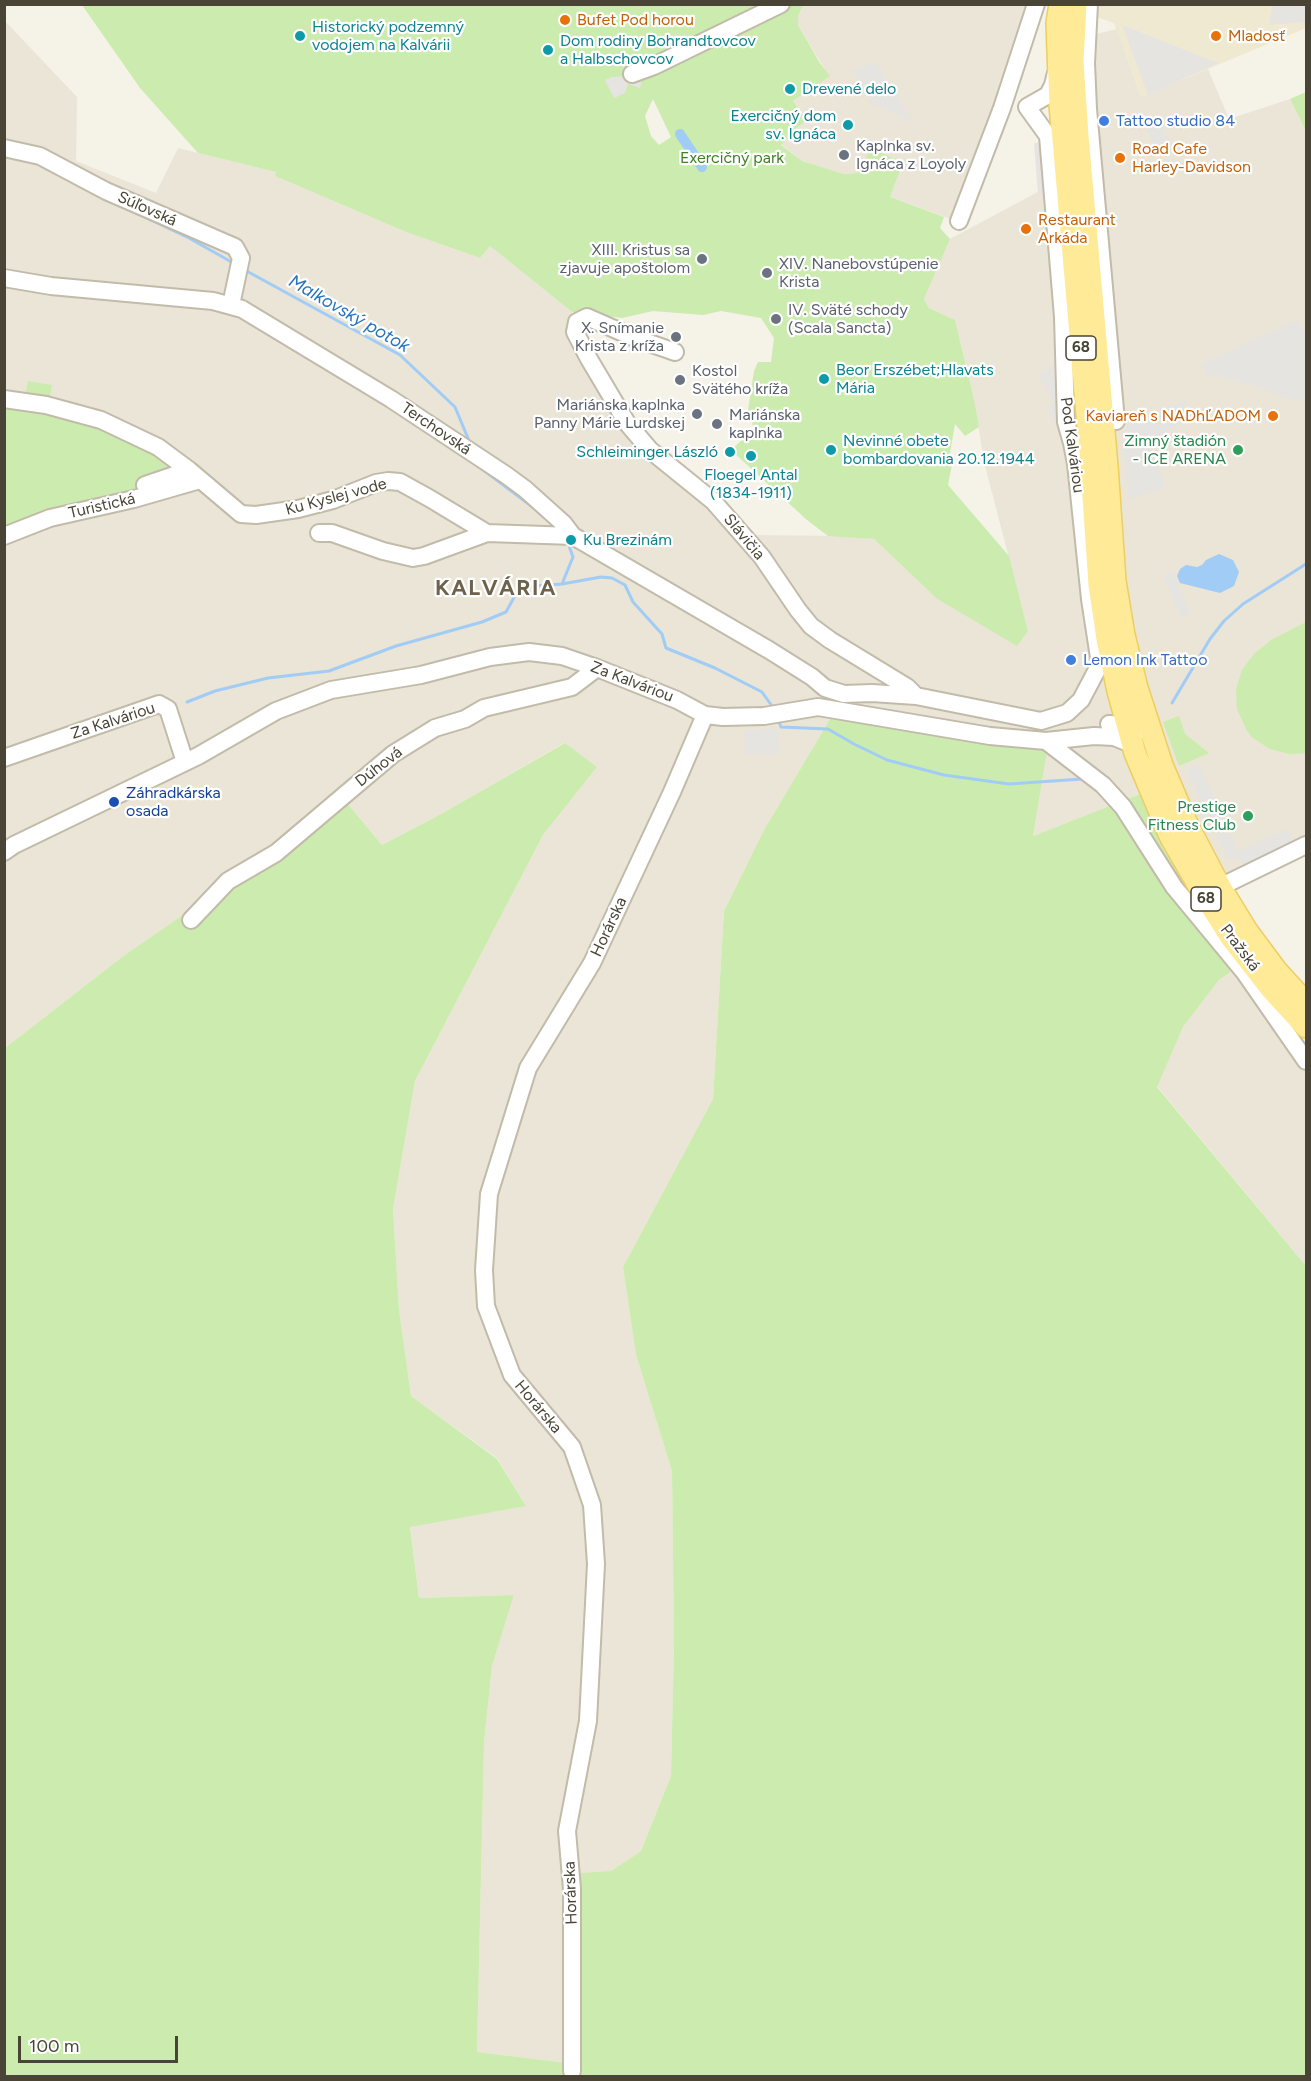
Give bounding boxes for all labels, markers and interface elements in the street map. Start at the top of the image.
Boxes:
place label: Bufet Pod horou [577,10,694,30]
marker: Bufet Pod horou [558,13,572,27]
place label: Historický podzemný vodojem na Kalvárii [312,17,464,55]
place label: Mladosť [1228,26,1285,46]
marker: Historický podzemný vodojem na Kalvárii [293,29,307,43]
marker: Mladosť [1209,29,1223,43]
place label: Dom rodiny Bohrandtovcov a Halbschovcov [560,31,756,69]
marker: Dom rodiny Bohrandtovcov a Halbschovcov [541,43,555,57]
place label: Drevené delo [802,79,896,99]
marker: Drevené delo [783,82,797,96]
place label: Exercičný dom sv. Ignáca [730,106,836,144]
place label: Tattoo studio 84 [1116,111,1235,131]
marker: Tattoo studio 84 [1097,114,1111,128]
marker: Exercičný dom sv. Ignáca [841,118,855,132]
place label: Kaplnka sv. Ignáca z Loyoly [856,136,966,174]
place label: Road Cafe Harley-Davidson [1132,139,1251,177]
park label: Exercičný park [680,148,784,168]
marker: Kaplnka sv. Ignáca z Loyoly [837,148,851,162]
marker: Road Cafe Harley-Davidson [1113,151,1127,165]
street label: Súľovská [114,187,180,231]
place label: Restaurant Arkáda [1038,210,1116,248]
marker: Restaurant Arkáda [1019,222,1033,236]
place label: XIII. Kristus sa zjavuje apoštolom [559,240,690,278]
marker: XIII. Kristus sa zjavuje apoštolom [695,252,709,266]
place label: XIV. Nanebovstúpenie Krista [779,254,938,292]
marker: XIV. Nanebovstúpenie Krista [760,266,774,280]
water label: Malkovský potok [285,271,413,357]
place label: IV. Sväté schody (Scala Sancta) [788,300,908,338]
marker: IV. Sväté schody (Scala Sancta) [769,312,783,326]
place label: X. Snímanie Krista z kríža [575,318,664,356]
marker: X. Snímanie Krista z kríža [669,330,683,344]
road number: 68 [1066,336,1096,360]
place label: Beor Erszébet;Hlavats Mária [836,360,994,398]
place label: Kostol Svätého kríža [692,361,788,399]
marker: Beor Erszébet;Hlavats Mária [817,372,831,386]
marker: Kostol Svätého kríža [673,373,687,387]
place label: Mariánska kaplnka Panny Márie Lurdskej [534,395,685,433]
street label: Pod Kalváriou [1056,396,1088,494]
street label: Terchovská [397,399,475,459]
place label: Mariánska kaplnka [729,405,800,443]
place label: Kaviareň s NADhĽADOM [1085,406,1261,426]
marker: Mariánska kaplnka Panny Márie Lurdskej [690,407,704,421]
marker: Kaviareň s NADhĽADOM [1266,409,1280,423]
marker: Mariánska kaplnka [710,417,724,431]
place label: Nevinné obete bombardovania 20.12.1944 [843,431,1035,469]
place label: Zimný štadión - ICE ARENA [1124,431,1226,469]
place label: Schleiminger László [576,442,718,462]
marker: Nevinné obete bombardovania 20.12.1944 [824,443,838,457]
marker: Zimný štadión - ICE ARENA [1231,443,1245,457]
marker: Schleiminger László [723,445,737,459]
marker: Floegel Antal (1834-1911) [744,449,758,463]
place label: Floegel Antal (1834-1911) [704,465,798,503]
street label: Ku Kyslej vode [283,474,389,520]
street label: Turistická [67,489,137,523]
street label: Slávičia [719,510,769,564]
place label: Ku Brezinám [583,530,672,550]
marker: Ku Brezinám [564,533,578,547]
district label: KALVÁRIA [435,576,557,602]
place label: Lemon Ink Tattoo [1083,650,1207,670]
marker: Lemon Ink Tattoo [1064,653,1078,667]
street label: Za Kalváriou [588,657,676,707]
street label: Za Kalváriou [69,698,157,744]
street label: Dúhová [352,743,406,791]
place label: Záhradkárska osada [126,783,221,821]
marker: Záhradkárska osada [107,795,121,809]
place label: Prestige Fitness Club [1148,797,1236,835]
marker: Prestige Fitness Club [1241,809,1255,823]
road number: 68 [1191,887,1221,911]
street label: Horárska [587,894,631,960]
street label: Pražská [1216,921,1264,975]
street label: Horárska [510,1377,566,1437]
street label: Horárska [560,1861,582,1925]
scale bar [21,2024,182,2062]
text: 100 m [29,2035,79,2057]

